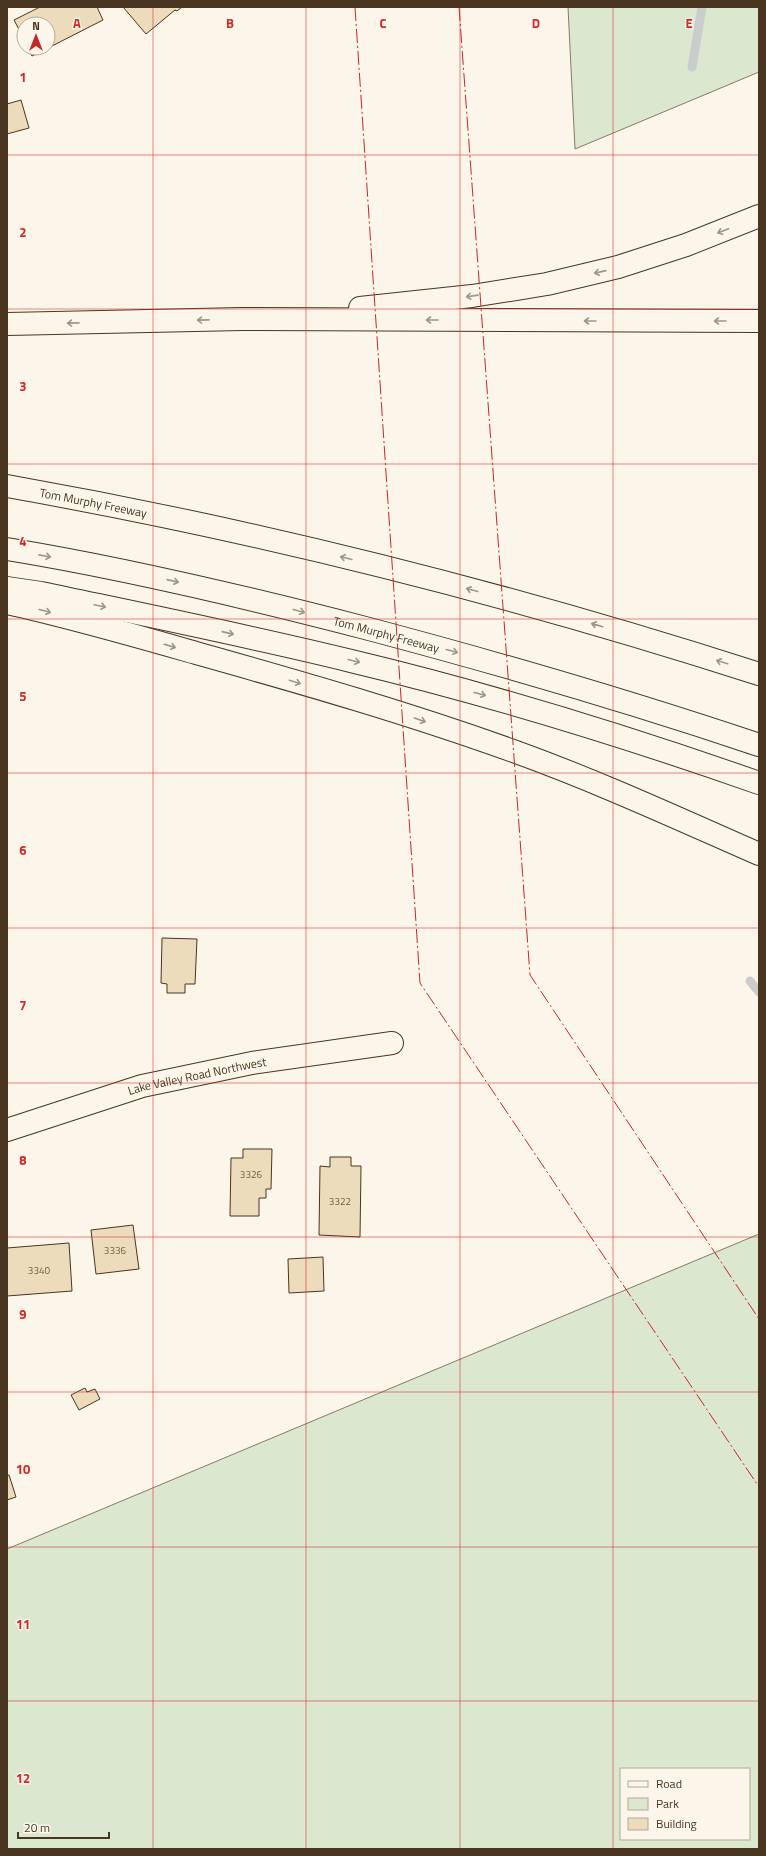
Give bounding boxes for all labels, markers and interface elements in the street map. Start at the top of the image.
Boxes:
text: A [73,13,81,33]
text: B [226,13,234,33]
text: C [379,13,387,33]
text: D [532,13,540,33]
text: E [685,13,693,33]
north arrow [16,16,56,56]
text: N [32,18,40,34]
text: 1 [19,67,27,87]
text: 2 [19,222,27,242]
one-way arrow [717,227,729,235]
one-way arrow [594,268,607,276]
one-way arrow [466,292,479,300]
one-way arrow [197,316,210,324]
one-way arrow [426,316,439,324]
one-way arrow [584,317,597,325]
one-way arrow [714,317,727,325]
one-way arrow [67,319,80,326]
text: 3 [19,376,27,396]
street label: Tom Murphy Freeway [38,483,149,522]
text: 4 [19,531,27,551]
one-way arrow [38,552,51,560]
one-way arrow [340,553,353,561]
one-way arrow [166,577,179,585]
one-way arrow [466,586,479,594]
one-way arrow [94,602,107,610]
one-way arrow [38,608,51,616]
one-way arrow [293,608,306,615]
street label: Tom Murphy Freeway [331,611,442,657]
one-way arrow [591,621,604,628]
one-way arrow [221,629,234,637]
one-way arrow [164,643,177,650]
one-way arrow [445,648,458,655]
one-way arrow [348,658,361,666]
one-way arrow [716,658,728,666]
one-way arrow [289,679,302,686]
text: 5 [19,686,27,706]
one-way arrow [473,691,486,699]
one-way arrow [413,716,425,724]
text: 6 [19,840,27,860]
text: 7 [19,995,27,1015]
street label: Lake Valley Road Northwest [125,1051,268,1100]
text: 8 [19,1150,27,1170]
house number: 3326 [240,1167,263,1182]
house number: 3322 [329,1194,351,1209]
house number: 3336 [104,1243,127,1258]
house number: 3340 [28,1263,51,1278]
text: 9 [19,1304,27,1324]
text: 10 [16,1459,30,1479]
text: 11 [16,1614,30,1634]
text: 12 [16,1768,30,1788]
legend [620,1768,750,1840]
text: Road [656,1774,682,1793]
text: Park [656,1794,679,1813]
scale bar [18,1814,109,1840]
text: Building [656,1814,697,1833]
text: 20 m [24,1818,50,1837]

